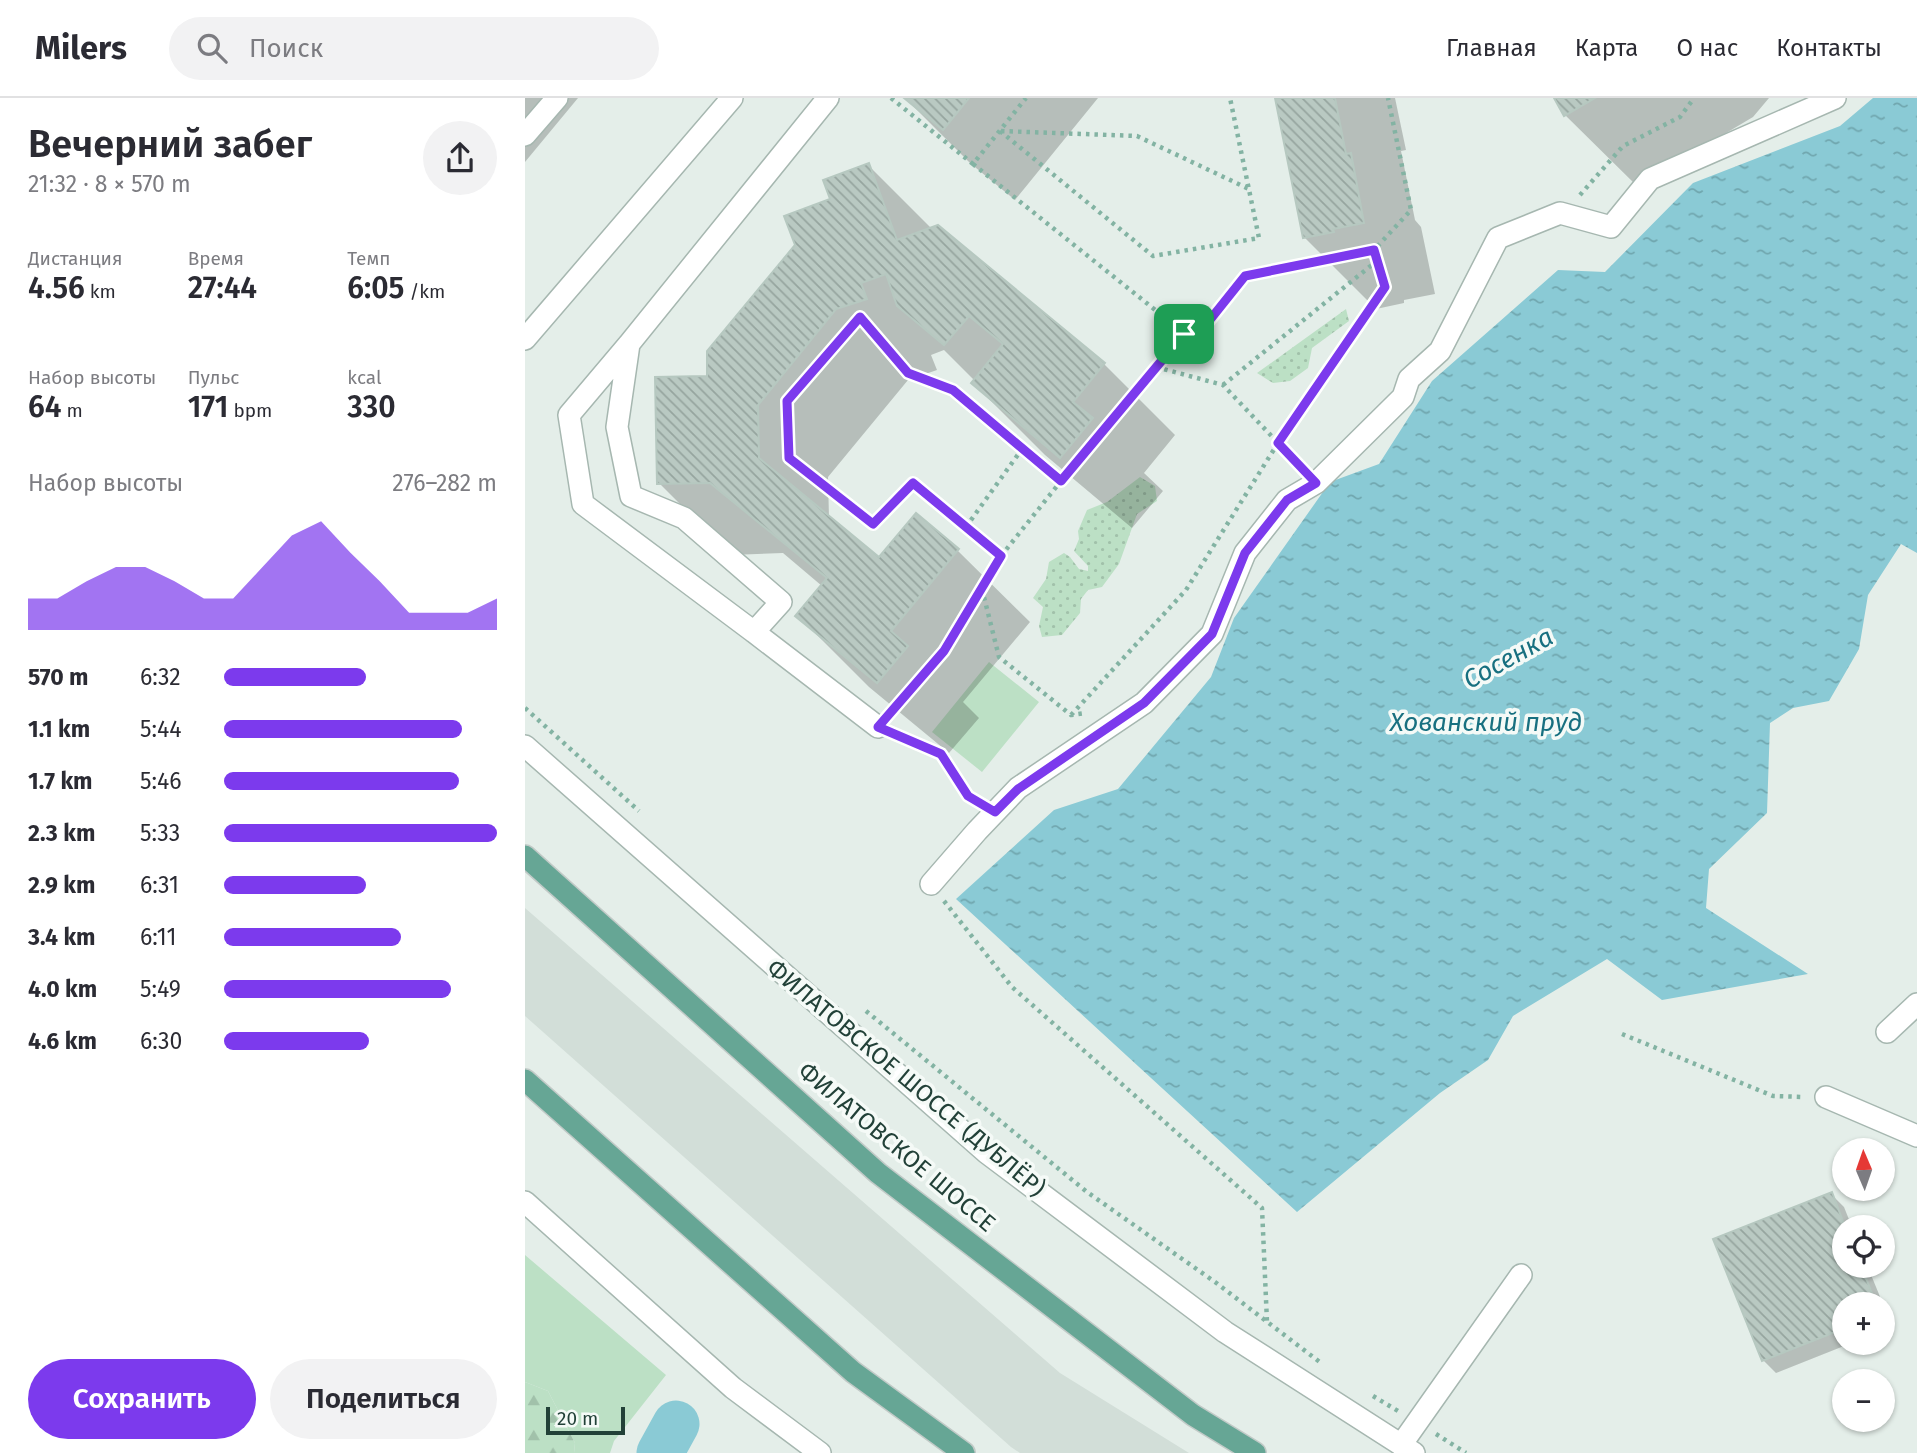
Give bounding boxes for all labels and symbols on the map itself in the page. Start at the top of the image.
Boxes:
pin [1154,304,1214,364]
water label: Сосенка [1458,621,1559,696]
water label: Хованский пруд [1389,707,1582,738]
street label: ФИЛАТОВСКОЕ ШОССЕ (ДУБЛЁР) [761,953,1051,1203]
street label: ФИЛАТОВСКОЕ ШОССЕ [793,1056,1001,1238]
north arrow [1832,1138,1895,1200]
scale bar [546,1404,625,1436]

